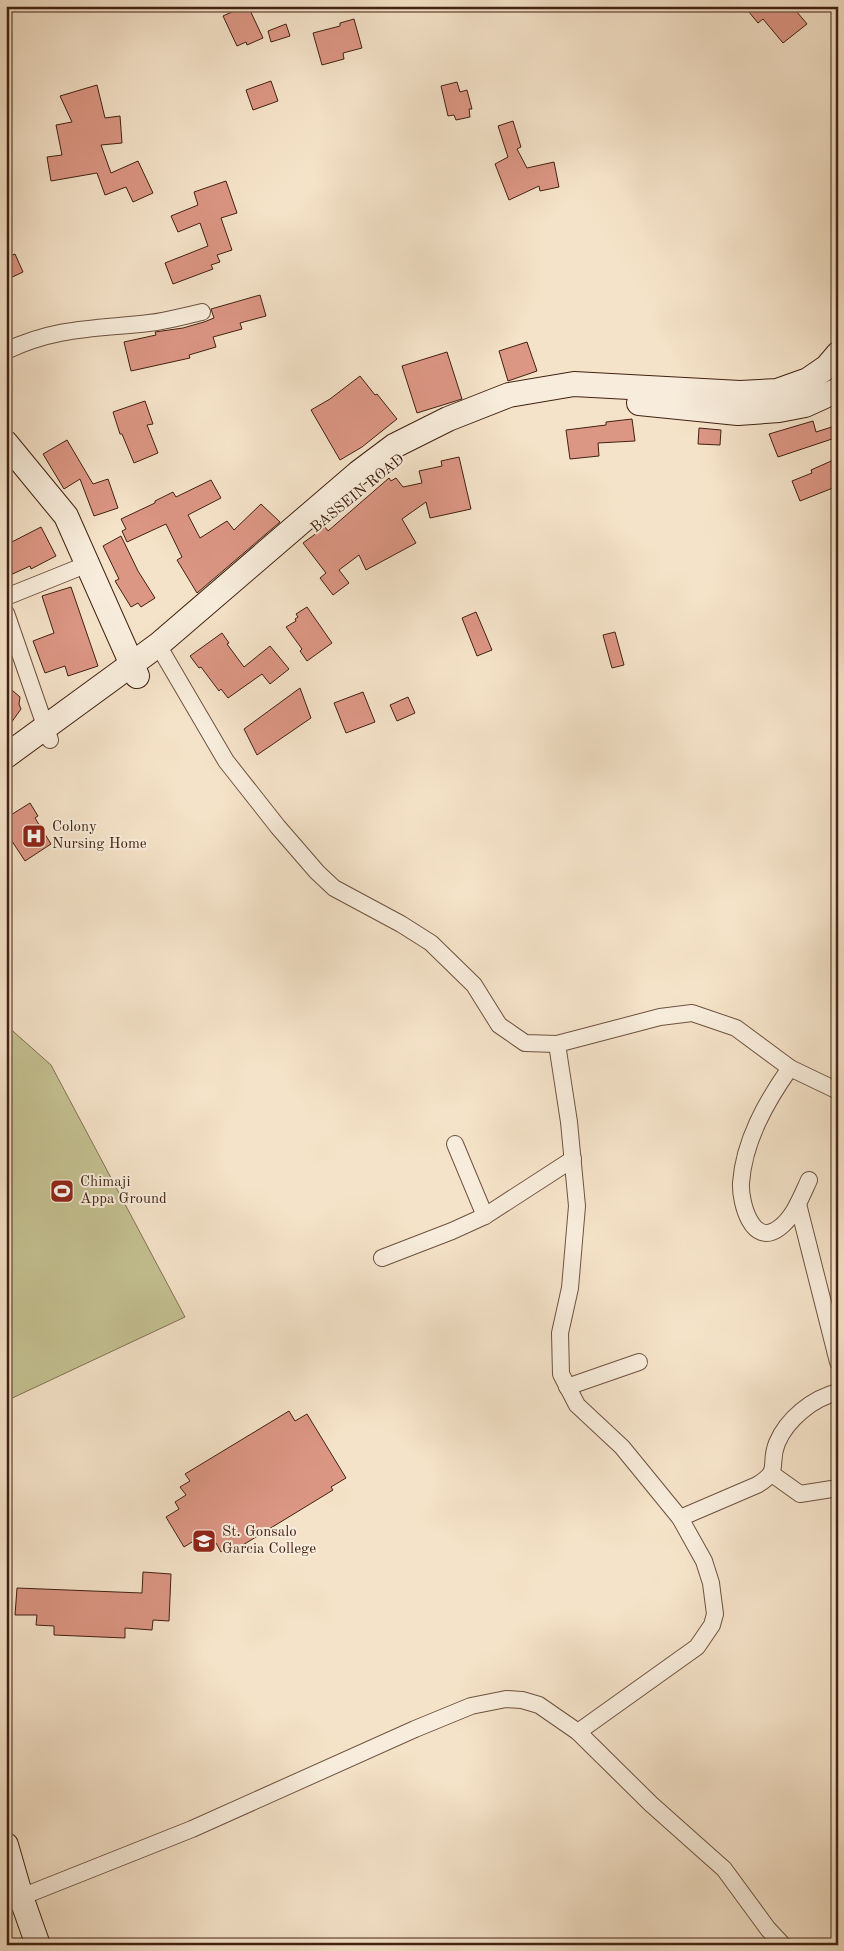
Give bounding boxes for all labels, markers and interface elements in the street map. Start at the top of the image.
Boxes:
street label: BASSEIN ROAD [308,452,408,536]
place label: Colony Nursing Home [52,820,147,852]
hospital icon: Colony Nursing Home [21,823,47,849]
place label: Chimaji Appa Ground [80,1175,167,1207]
sports icon: Chimaji Appa Ground [49,1178,75,1204]
place label: St. Gonsalo Garcia College [222,1525,316,1557]
school or university icon: St. Gonsalo Garcia College [191,1528,217,1554]

